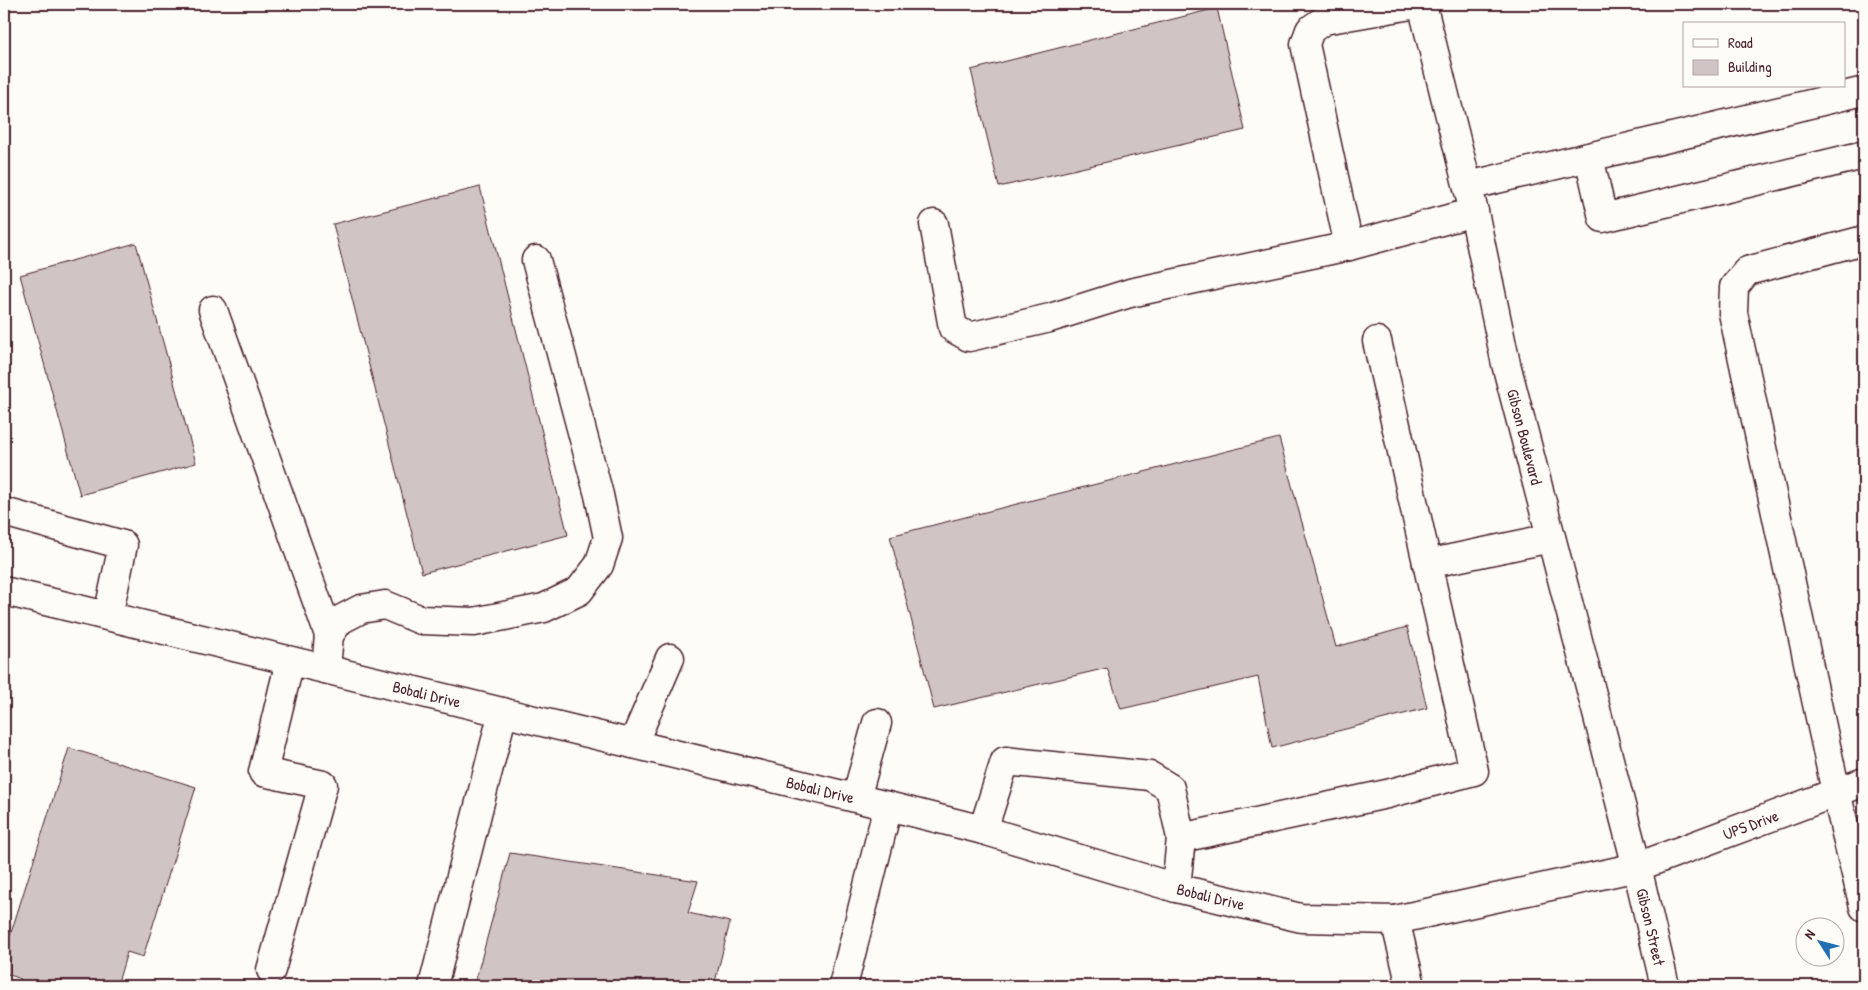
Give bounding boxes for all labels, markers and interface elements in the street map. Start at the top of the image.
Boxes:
legend [1683,22,1846,88]
text: Road [1728,32,1753,53]
text: Building [1728,56,1772,77]
street label: Gibson Boulevard [1502,387,1548,487]
street label: Bobali Drive [390,675,463,713]
street label: Bobali Drive [784,771,857,809]
street label: UPS Drive [1720,804,1782,845]
street label: Bobali Drive [1175,878,1248,915]
street label: Gibson Street [1631,886,1671,968]
north arrow [1796,918,1846,968]
text: N [1799,925,1819,943]

